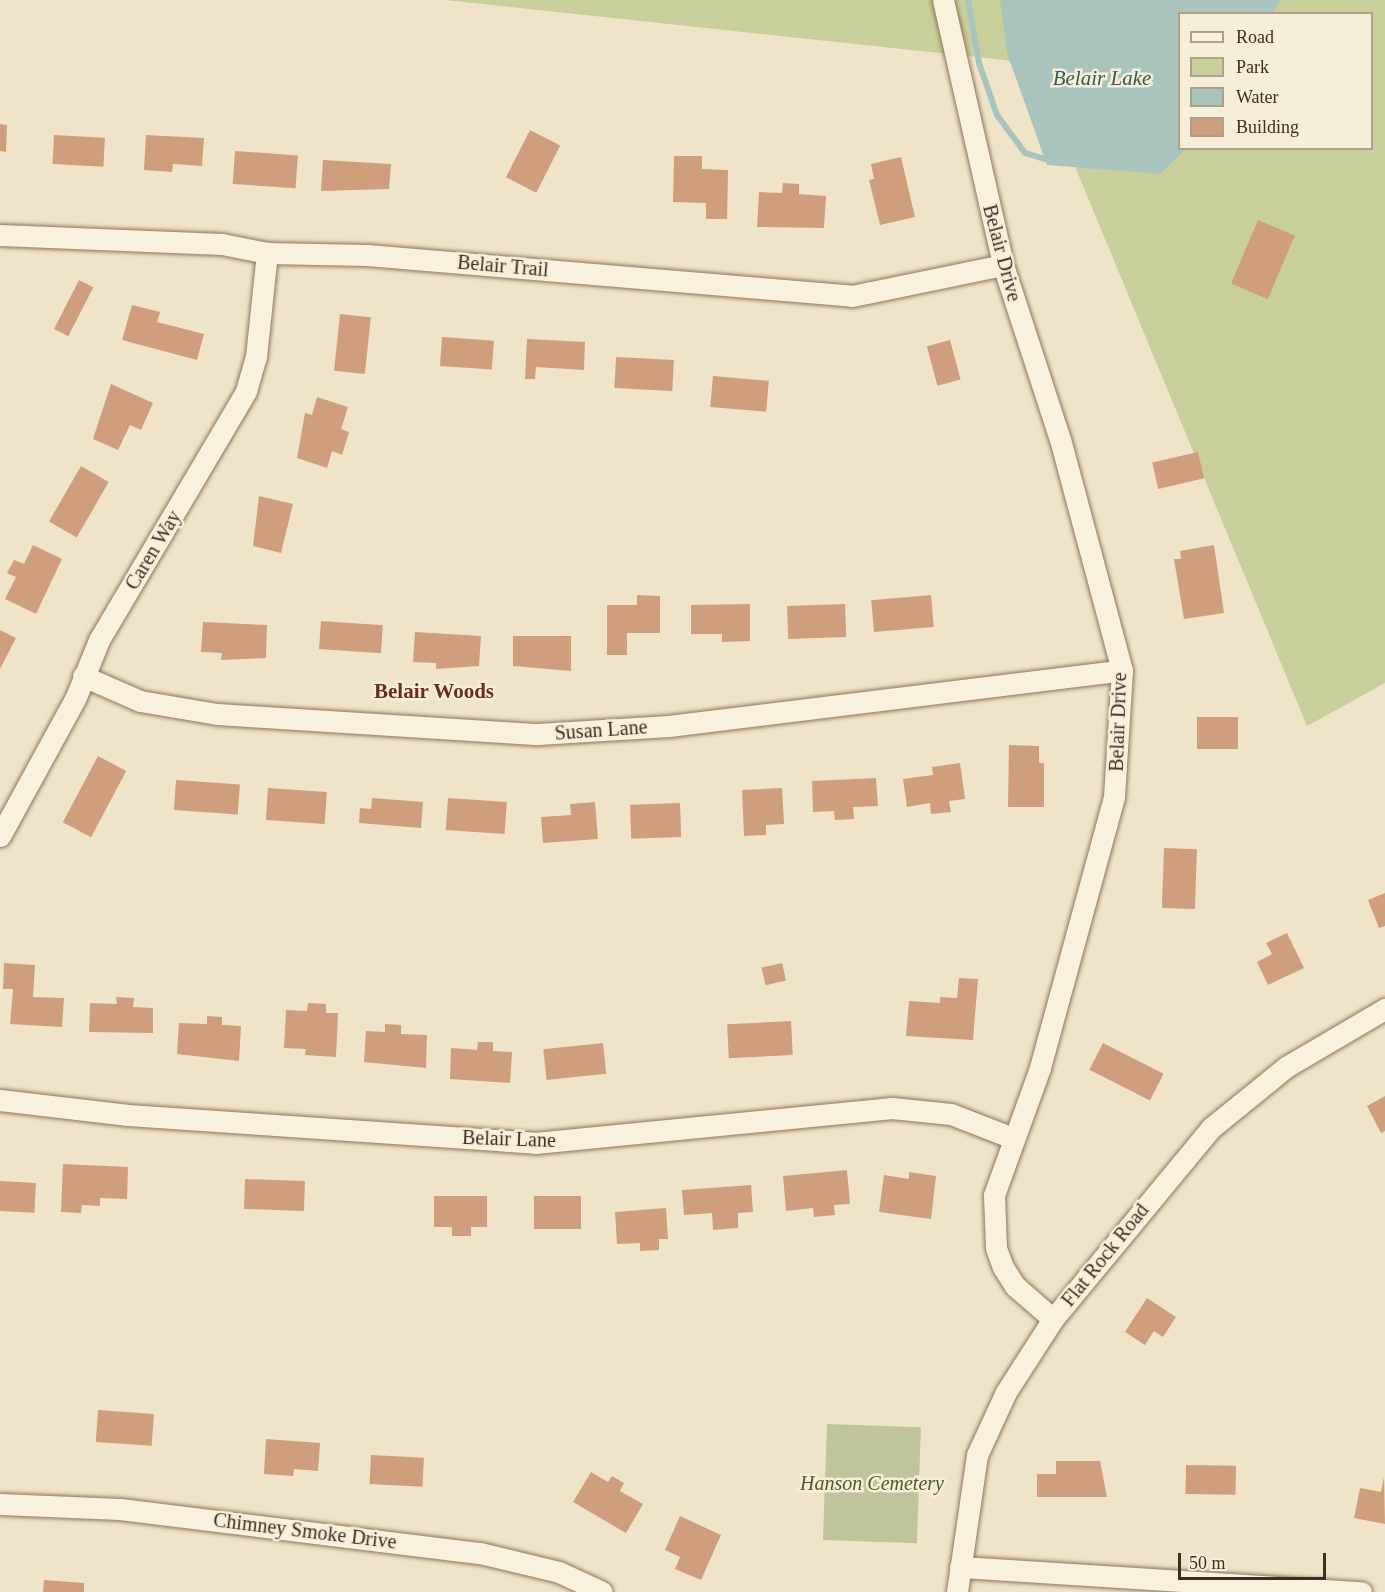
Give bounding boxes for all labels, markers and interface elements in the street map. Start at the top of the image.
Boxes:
legend [1178,12,1373,150]
text: Road [1236,27,1274,47]
text: Park [1236,57,1269,77]
water label: Belair Lake [1053,65,1151,91]
text: Water [1236,87,1279,107]
text: Building [1236,117,1299,137]
street label: Belair Drive [978,202,1026,304]
street label: Belair Trail [456,250,550,282]
street label: Caren Way [120,506,186,594]
street label: Belair Drive [1104,672,1132,772]
district label: Belair Woods [374,678,494,704]
street label: Susan Lane [554,715,648,745]
street label: Belair Lane [462,1125,556,1153]
street label: Flat Rock Road [1056,1199,1154,1311]
park label: Hanson Cemetery [800,1471,944,1495]
street label: Chimney Smoke Drive [212,1508,398,1554]
scale bar [1181,1541,1330,1579]
text: 50 m [1189,1553,1226,1573]

